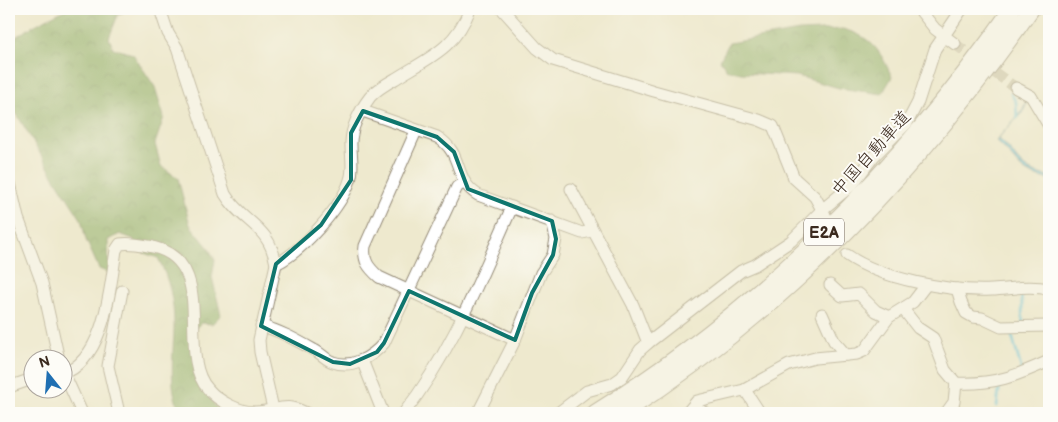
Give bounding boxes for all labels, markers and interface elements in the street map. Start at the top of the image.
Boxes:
street label: 中国自動車道 [827,106,915,200]
road number: E2A [804,218,844,246]
north arrow [22,350,72,400]
text: N [37,352,52,372]

